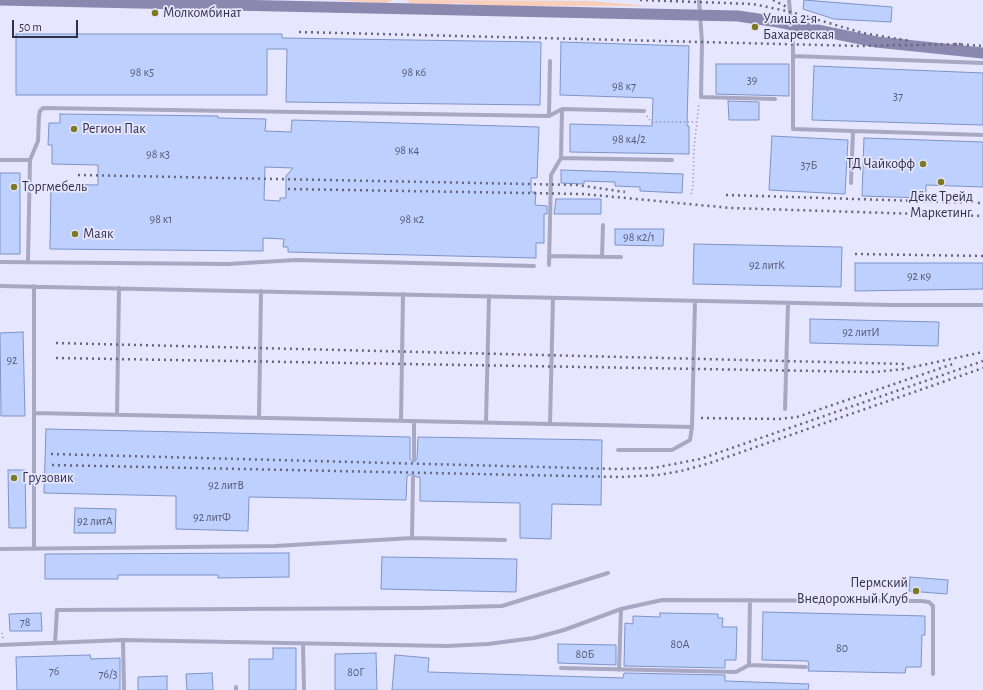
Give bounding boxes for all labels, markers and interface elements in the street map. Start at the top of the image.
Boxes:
place label: Молкомбинат [163,5,241,21]
marker: Молкомбинат [150,8,160,18]
place label: Улица 2-я Бахаревская [763,11,834,44]
scale bar [14,12,80,38]
text: 50 m [19,21,42,33]
marker: Улица 2-я Бахаревская [750,22,760,32]
house number: 98 к5 [130,65,154,79]
house number: 98 к6 [402,65,426,79]
house number: 39 [747,73,757,87]
house number: 98 к7 [612,79,636,93]
house number: 37 [893,89,903,103]
place label: Регион Пак [82,121,146,137]
marker: Регион Пак [69,124,79,134]
house number: 98 к4/2 [612,132,646,146]
house number: 98 к4 [395,143,419,157]
house number: 98 к3 [146,147,170,161]
place label: ТД Чайкофф [846,156,915,172]
house number: 37Б [801,158,817,172]
marker: ТД Чайкофф [918,159,928,169]
marker: Дёке Трейд Маркетинг [936,177,946,187]
place label: Торгмебель [22,179,87,195]
marker: Торгмебель [9,182,19,192]
place label: Дёке Трейд Маркетинг [909,189,973,222]
house number: 98 к1 [150,212,172,226]
house number: 98 к2 [400,212,424,226]
place label: Маяк [83,226,113,242]
marker: Маяк [70,229,80,239]
house number: 98 к2/1 [623,230,655,244]
house number: 92 литК [749,258,785,272]
house number: 92 к9 [907,269,931,283]
house number: 92 литИ [842,325,880,339]
house number: 92 [6,353,18,367]
place label: Грузовик [22,470,73,486]
marker: Грузовик [9,473,19,483]
house number: 92 литВ [208,478,244,492]
house number: 92 литФ [193,510,231,524]
house number: 92 литА [77,514,113,528]
place label: Пермский Внедорожный Клуб [797,575,908,608]
marker: Пермский Внедорожный Клуб [911,586,921,596]
house number: 78 [20,615,30,629]
house number: 80А [670,637,690,651]
house number: 80 [836,641,848,655]
house number: 80Б [576,647,594,661]
house number: 76 [49,664,59,678]
house number: 80Г [347,665,365,679]
house number: 76/3 [98,667,118,681]

